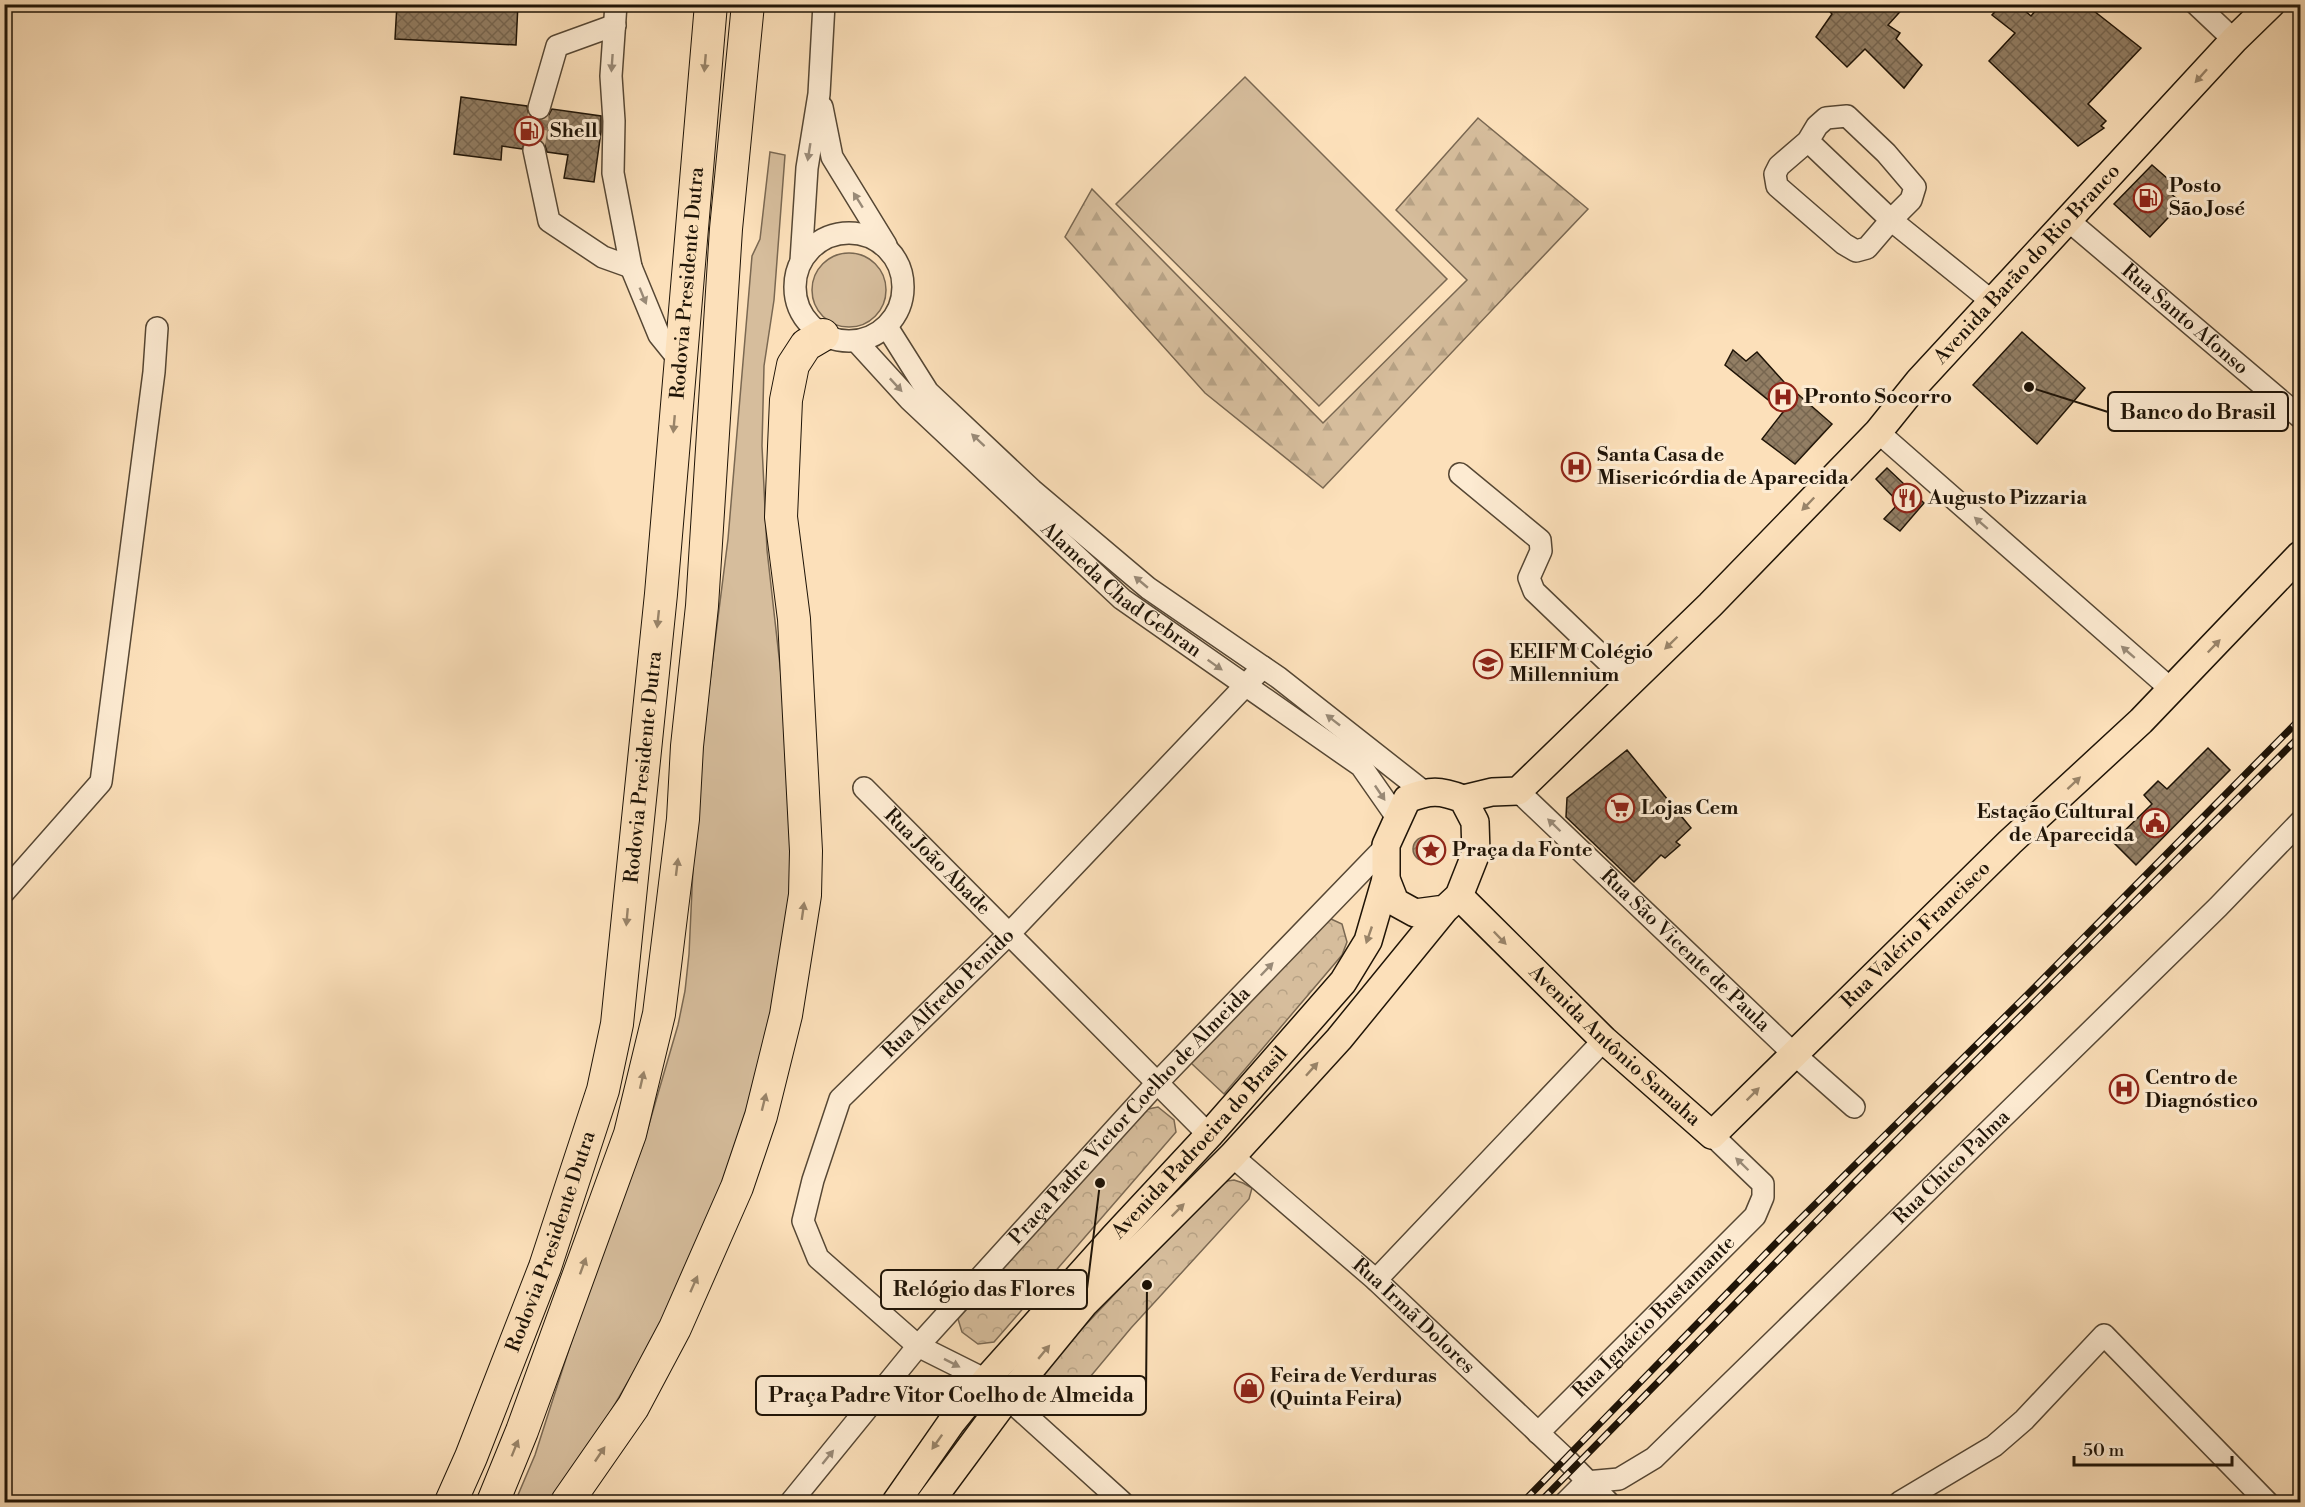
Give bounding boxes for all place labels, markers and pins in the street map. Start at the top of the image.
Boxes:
fuel station icon: Shell [513,115,545,147]
place label: Shell [550,119,598,144]
place label: Posto São José [2169,174,2245,222]
fuel station icon: Posto São José [2132,182,2164,214]
hospital icon: Pronto Socorro [1767,381,1799,413]
place label: Pronto Socorro [1804,385,1952,410]
callout: Banco do Brasil [2108,392,2288,431]
place label: Santa Casa de Misericórdia de Aparecida [1597,443,1849,491]
hospital icon: Santa Casa de Misericórdia de Aparecida [1560,451,1592,483]
restaurant icon: Augusto Pizzaria [1891,482,1923,514]
place label: Augusto Pizzaria [1927,486,2087,511]
place label: EEIFM Colégio Millennium [1509,640,1653,688]
school or university icon: EEIFM Colégio Millennium [1472,648,1504,680]
supermarket icon: Lojas Cem [1604,792,1636,824]
place label: Lojas Cem [1641,796,1739,821]
place label: Estação Cultural de Aparecida [1977,800,2134,848]
public building icon: Estação Cultural de Aparecida [2139,807,2171,839]
place icon: Praça da Fonte [1415,834,1447,866]
place label: Praça da Fonte [1452,838,1593,863]
place label: Centro de Diagnóstico [2145,1066,2258,1114]
hospital icon: Centro de Diagnóstico [2108,1073,2140,1105]
callout: Relógio das Flores [881,1270,1087,1309]
place label: Feira de Verduras (Quinta Feira) [1270,1364,1437,1412]
shop icon: Feira de Verduras (Quinta Feira) [1233,1372,1265,1404]
callout: Praça Padre Vitor Coelho de Almeida [756,1376,1146,1415]

